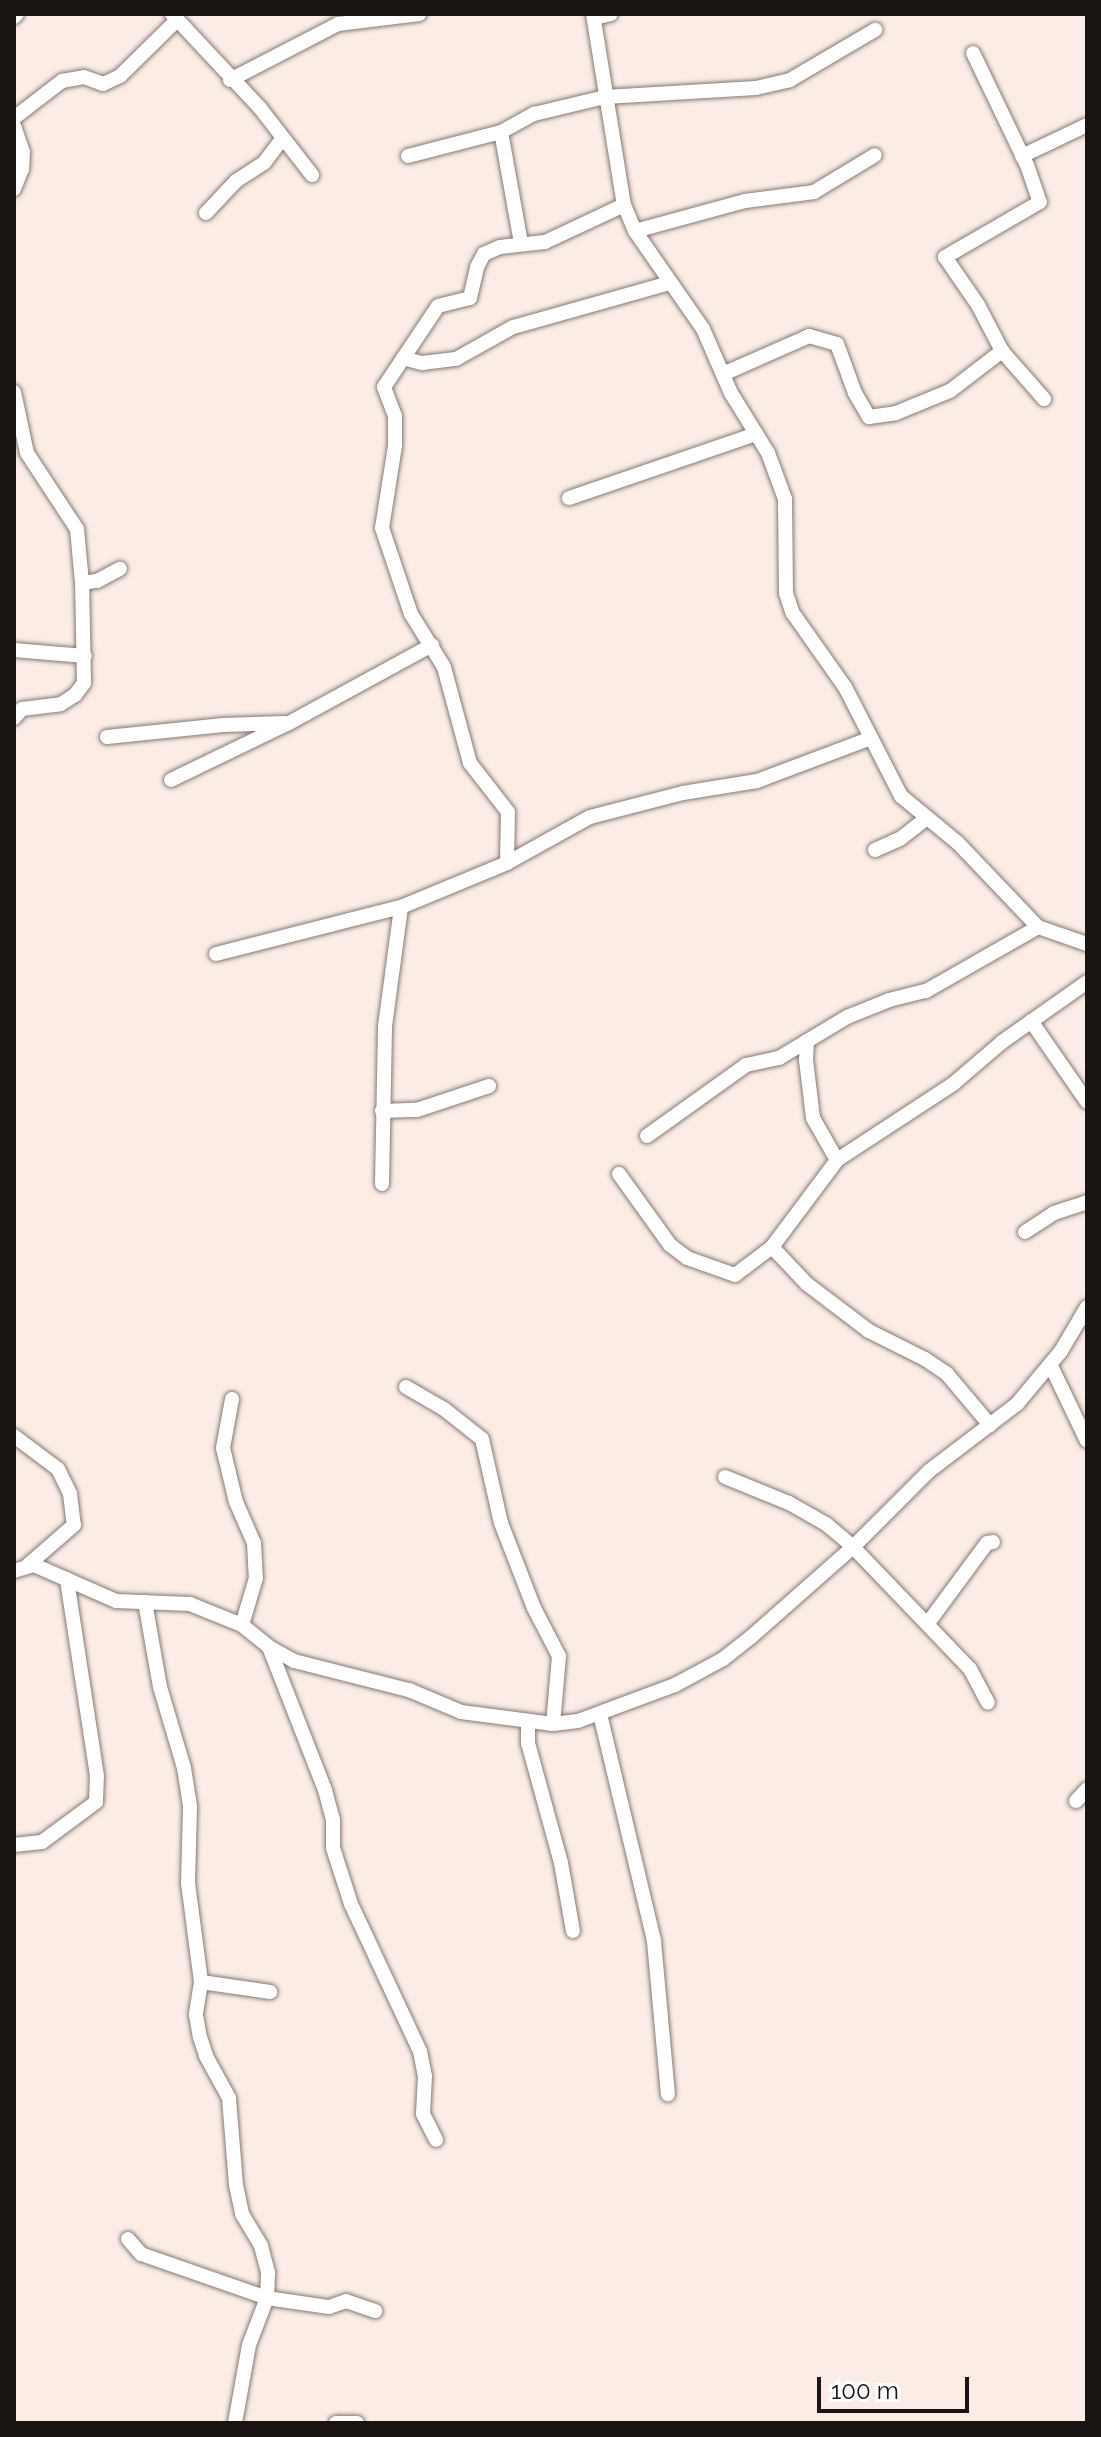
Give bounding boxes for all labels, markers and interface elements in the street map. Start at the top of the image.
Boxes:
scale bar [821,2361,973,2411]
text: 100 m [831,2376,899,2405]

